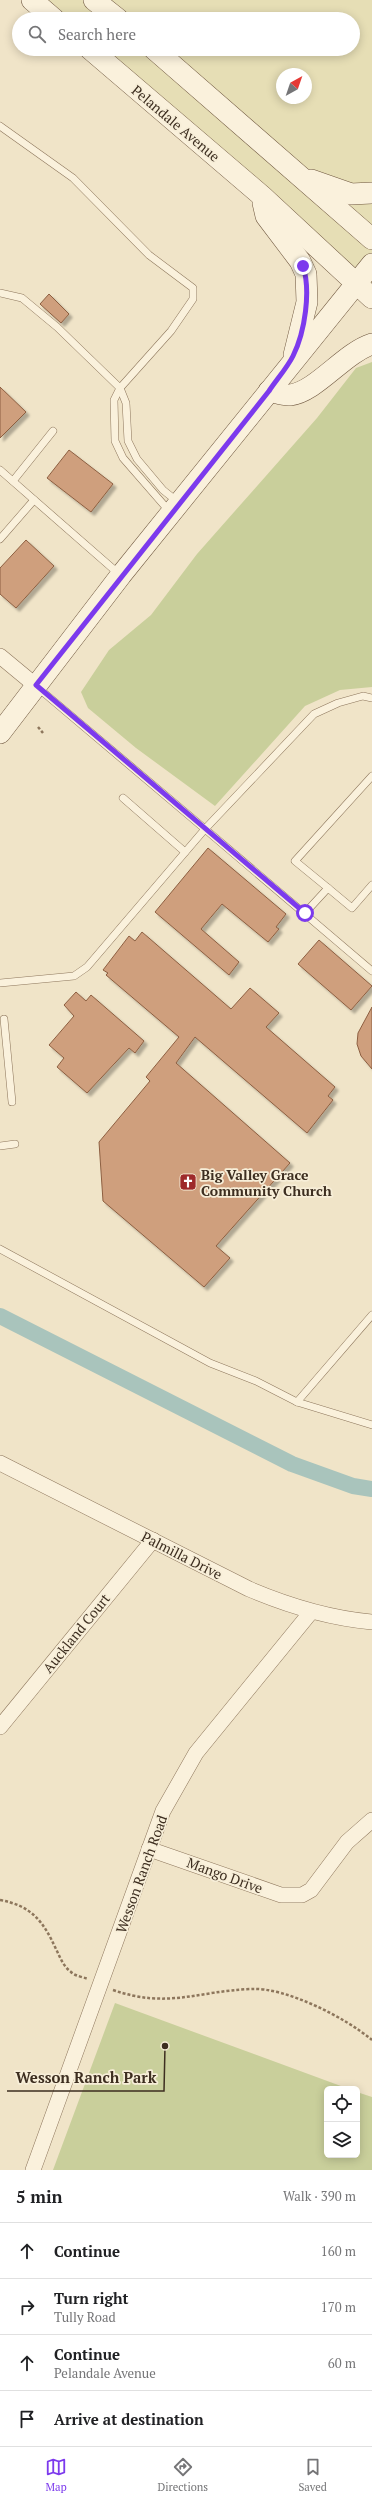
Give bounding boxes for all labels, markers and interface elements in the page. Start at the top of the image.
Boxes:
search box [12,12,360,56]
icon: search [26,23,48,45]
text: Search here [58,24,136,44]
north arrow [276,68,312,104]
street label: Pelandale Avenue [128,80,224,166]
route end [294,257,312,275]
route start [296,904,314,922]
place label: Big Valley Grace Community Church [201,1165,332,1200]
church icon: Big Valley Grace Community Church [178,1172,198,1192]
street label: Palmilla Drive [138,1527,226,1583]
street label: Auckland Court [38,1589,114,1677]
street label: Wesson Ranch Road [111,1812,171,1936]
street label: Mango Drive [184,1852,266,1898]
callout: Wesson Ranch Park [7,2064,164,2091]
text: Wesson Ranch Park [15,2067,157,2087]
map controls [324,2086,360,2158]
button: locate [324,2086,360,2122]
button: layers [324,2122,360,2158]
text: 5 min [16,2185,63,2208]
text: Walk · 390 m [283,2187,356,2205]
icon: ahead [16,2240,38,2262]
text: Continue [54,2241,120,2261]
text: 160 m [321,2242,356,2260]
text: Turn right [54,2288,129,2308]
icon: right [16,2296,38,2318]
text: 170 m [321,2298,356,2316]
text: Tully Road [54,2308,116,2326]
text: Continue [54,2344,120,2364]
icon: ahead [16,2352,38,2374]
text: 60 m [328,2354,356,2372]
text: Pelandale Avenue [54,2364,156,2382]
icon: arrive [16,2408,38,2430]
text: Arrive at destination [54,2409,204,2429]
tab: Map [45,2456,67,2494]
tab: Directions [157,2456,208,2494]
tab: Saved [298,2456,327,2494]

